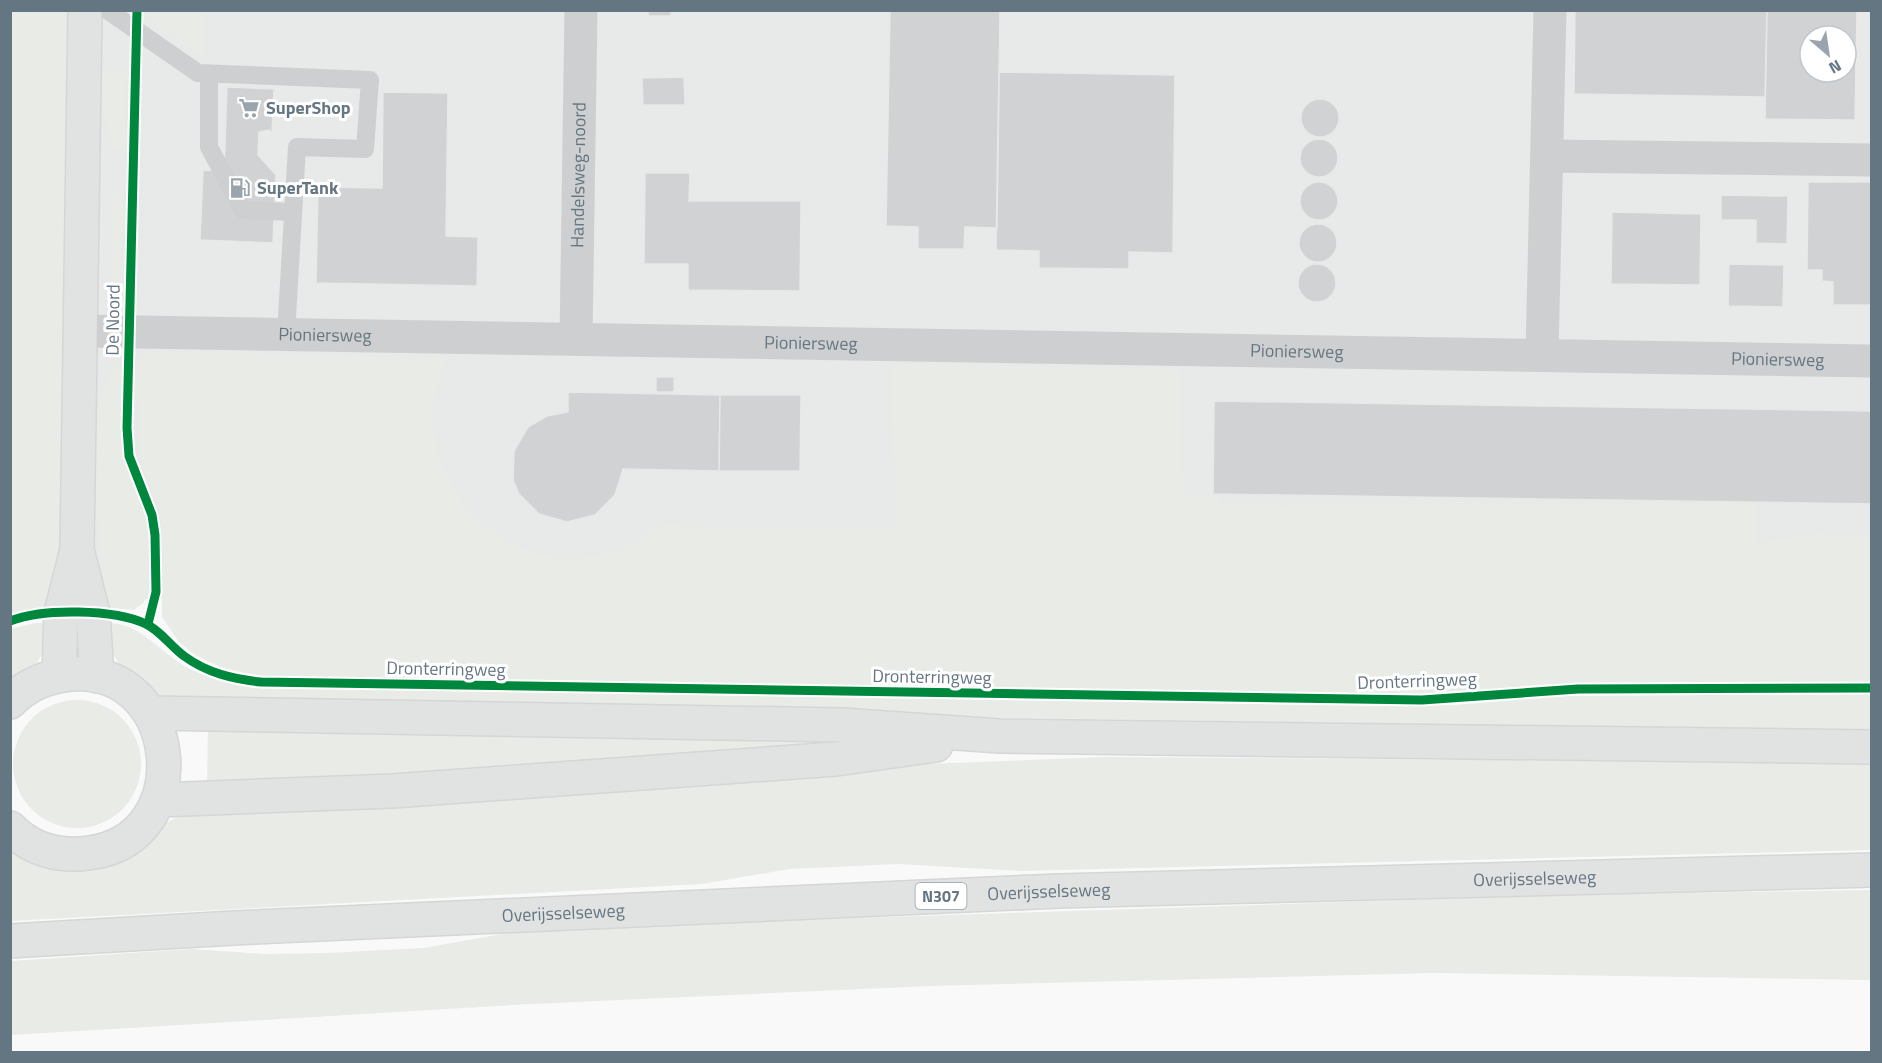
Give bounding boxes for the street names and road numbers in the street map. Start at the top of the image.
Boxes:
street label: Handelsweg-noord [563,102,593,248]
street label: De Noord [98,284,127,356]
street label: Pioniersweg [278,320,372,349]
street label: Pioniersweg [764,328,858,357]
street label: Pioniersweg [1250,337,1344,365]
street label: Pioniersweg [1731,345,1825,373]
street label: Dronterringweg [386,654,506,683]
street label: Dronterringweg [872,662,992,691]
street label: Dronterringweg [1357,665,1477,696]
street label: Overijsselseweg [1473,863,1596,893]
street label: Overijsselseweg [987,876,1111,907]
road number: N307 [916,883,966,909]
street label: Overijsselseweg [501,896,625,929]

